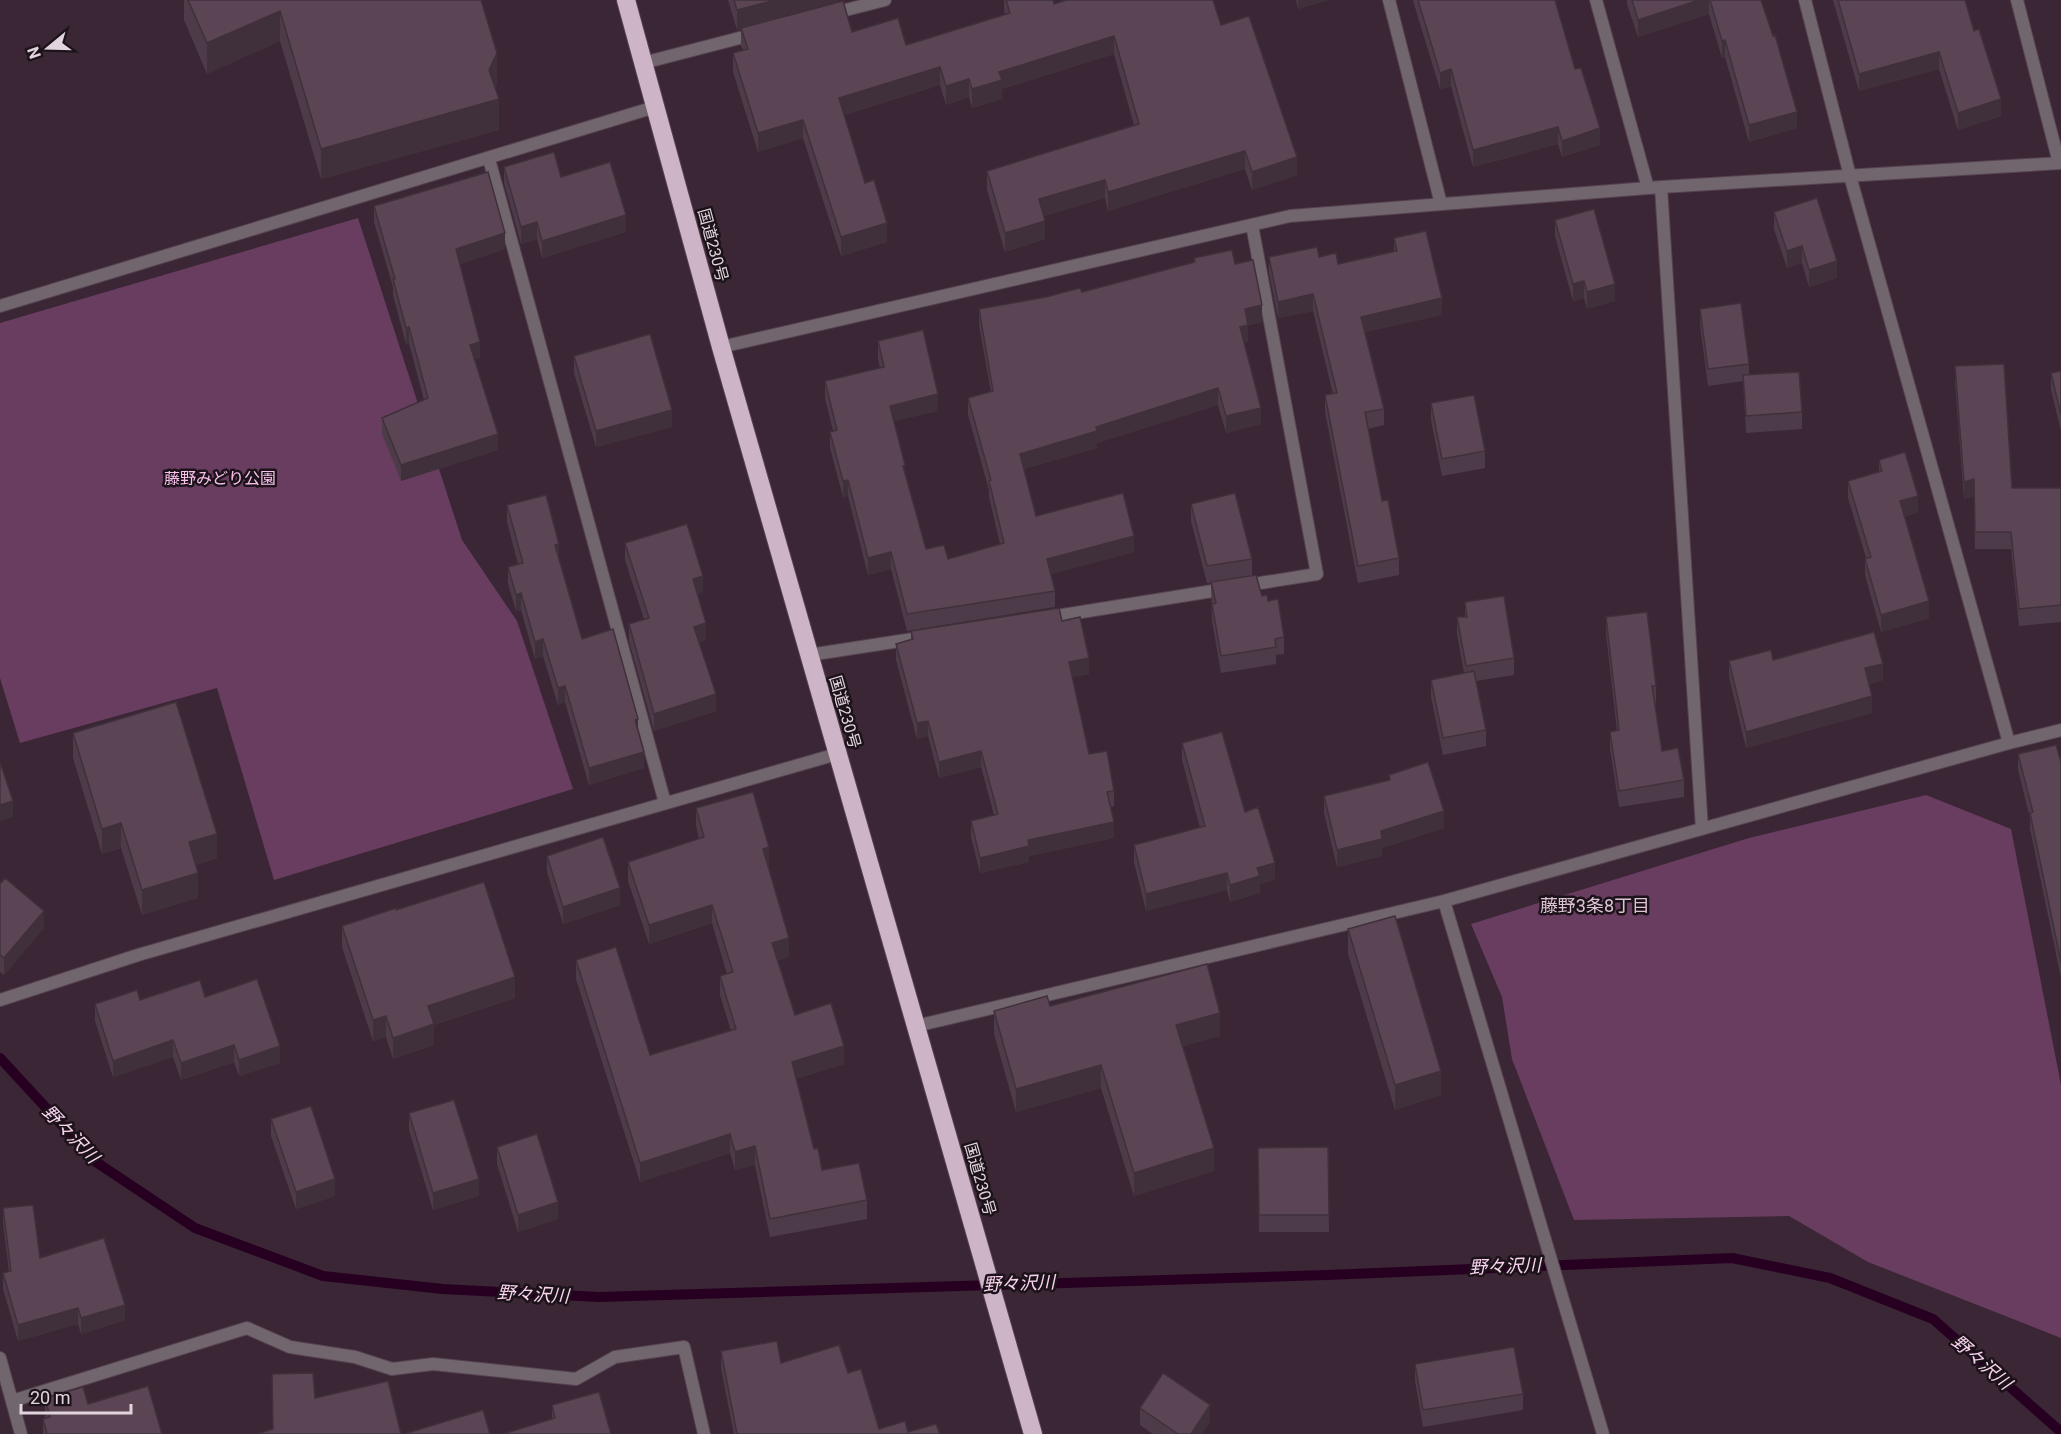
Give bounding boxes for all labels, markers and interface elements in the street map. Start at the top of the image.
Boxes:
north arrow [18,18,78,78]
text: N [23,44,45,61]
street label: 国道230号 [694,206,732,284]
park label: 藤野みどり公園 [164,469,276,488]
street label: 国道230号 [826,673,864,751]
district label: 藤野3条8丁目 [1540,895,1650,916]
water label: 野々沢川 [38,1101,105,1169]
street label: 国道230号 [961,1140,999,1218]
water label: 野々沢川 [1469,1254,1543,1278]
water label: 野々沢川 [983,1271,1057,1295]
water label: 野々沢川 [496,1282,571,1306]
water label: 野々沢川 [1948,1330,2018,1395]
scale bar [21,1377,130,1415]
text: 20 m [30,1387,70,1408]

